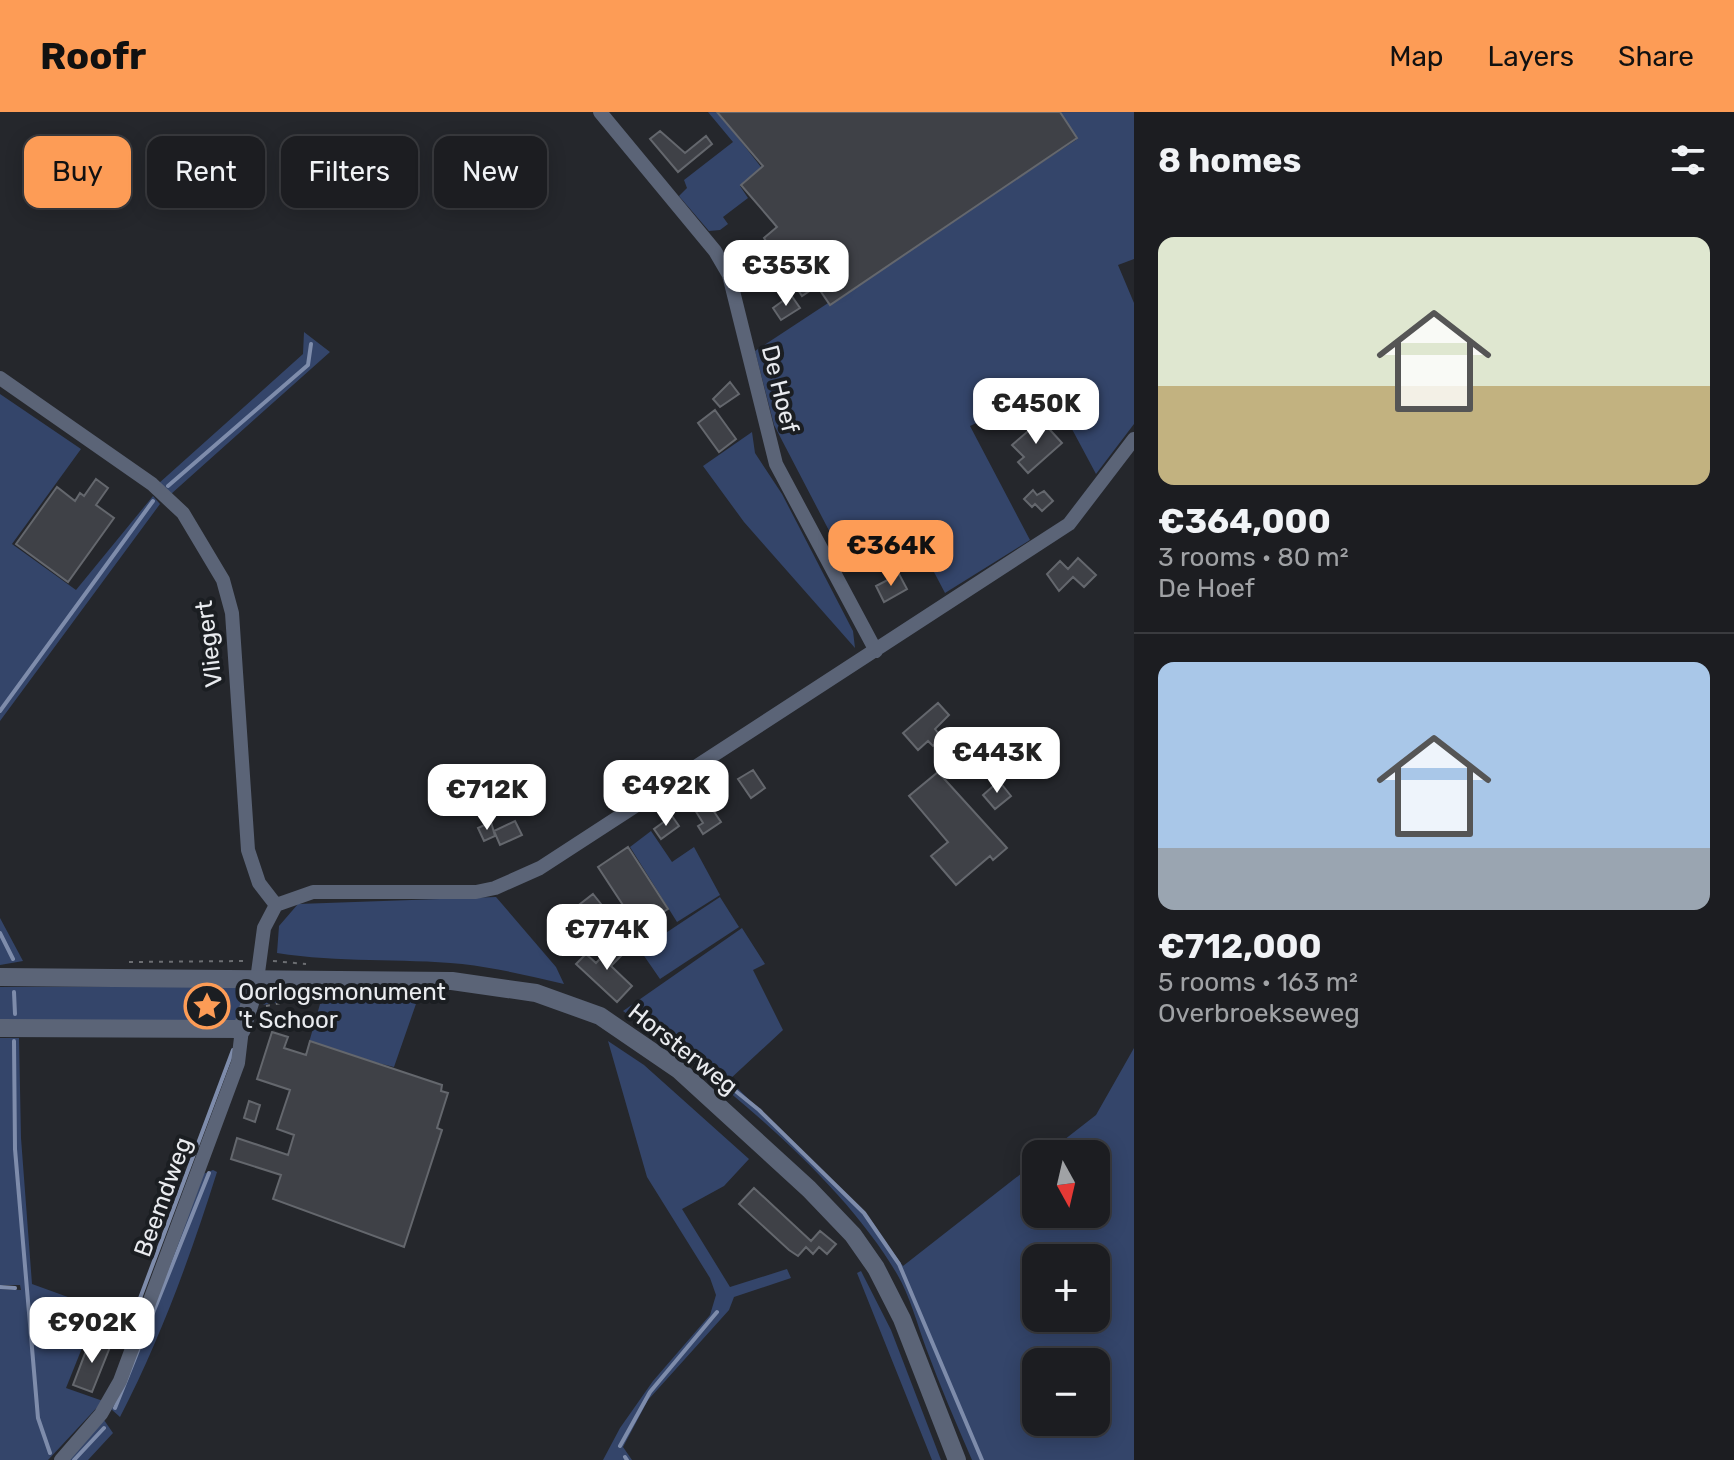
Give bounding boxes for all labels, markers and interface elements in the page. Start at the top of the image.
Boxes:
text: Roofr [40,33,146,79]
text: Map [1389,40,1444,73]
text: Layers [1488,40,1574,73]
text: Share [1618,40,1694,73]
chip: Buy [24,136,131,208]
chip: Rent [147,136,265,208]
chip: Filters [281,136,418,208]
chip: New [434,136,547,208]
icon: filters [1666,138,1710,182]
text: 8 homes [1158,140,1301,181]
pin: €353K [730,240,842,308]
text: €353K [742,250,830,281]
icon: home [1362,289,1506,433]
street label: De Hoef [756,342,805,436]
pin: €450K [980,378,1092,446]
text: €450K [991,388,1081,419]
text: €364,000 [1158,501,1331,542]
pin: €364K [835,520,947,588]
text: €364K [846,530,936,561]
text: 3 rooms · 80 m² [1158,542,1349,573]
text: De Hoef [1158,573,1255,604]
street label: Vliegert [190,599,228,689]
icon: home [1362,714,1506,858]
pin: €443K [941,727,1053,795]
text: €443K [952,737,1042,768]
pin: €492K [610,760,722,828]
pin: €712K [431,764,543,832]
text: €492K [622,770,710,801]
text: €712K [446,774,528,805]
pin: €774K [551,904,663,972]
text: €774K [565,914,649,945]
text: €712,000 [1158,926,1322,967]
text: 5 rooms · 163 m² [1158,967,1358,998]
place label: Oorlogsmonument 't Schoor [238,978,446,1034]
place icon: Oorlogsmonument 't Schoor [183,982,231,1030]
street label: Horsterweg [623,998,743,1100]
text: Overbroekseweg [1158,998,1360,1029]
street label: Beemdweg [128,1133,198,1261]
north arrow [1022,1140,1110,1228]
map controls [1022,1140,1110,1436]
button: + [1022,1244,1110,1332]
pin: €902K [36,1297,148,1365]
text: €902K [48,1307,136,1338]
button: − [1022,1348,1110,1436]

